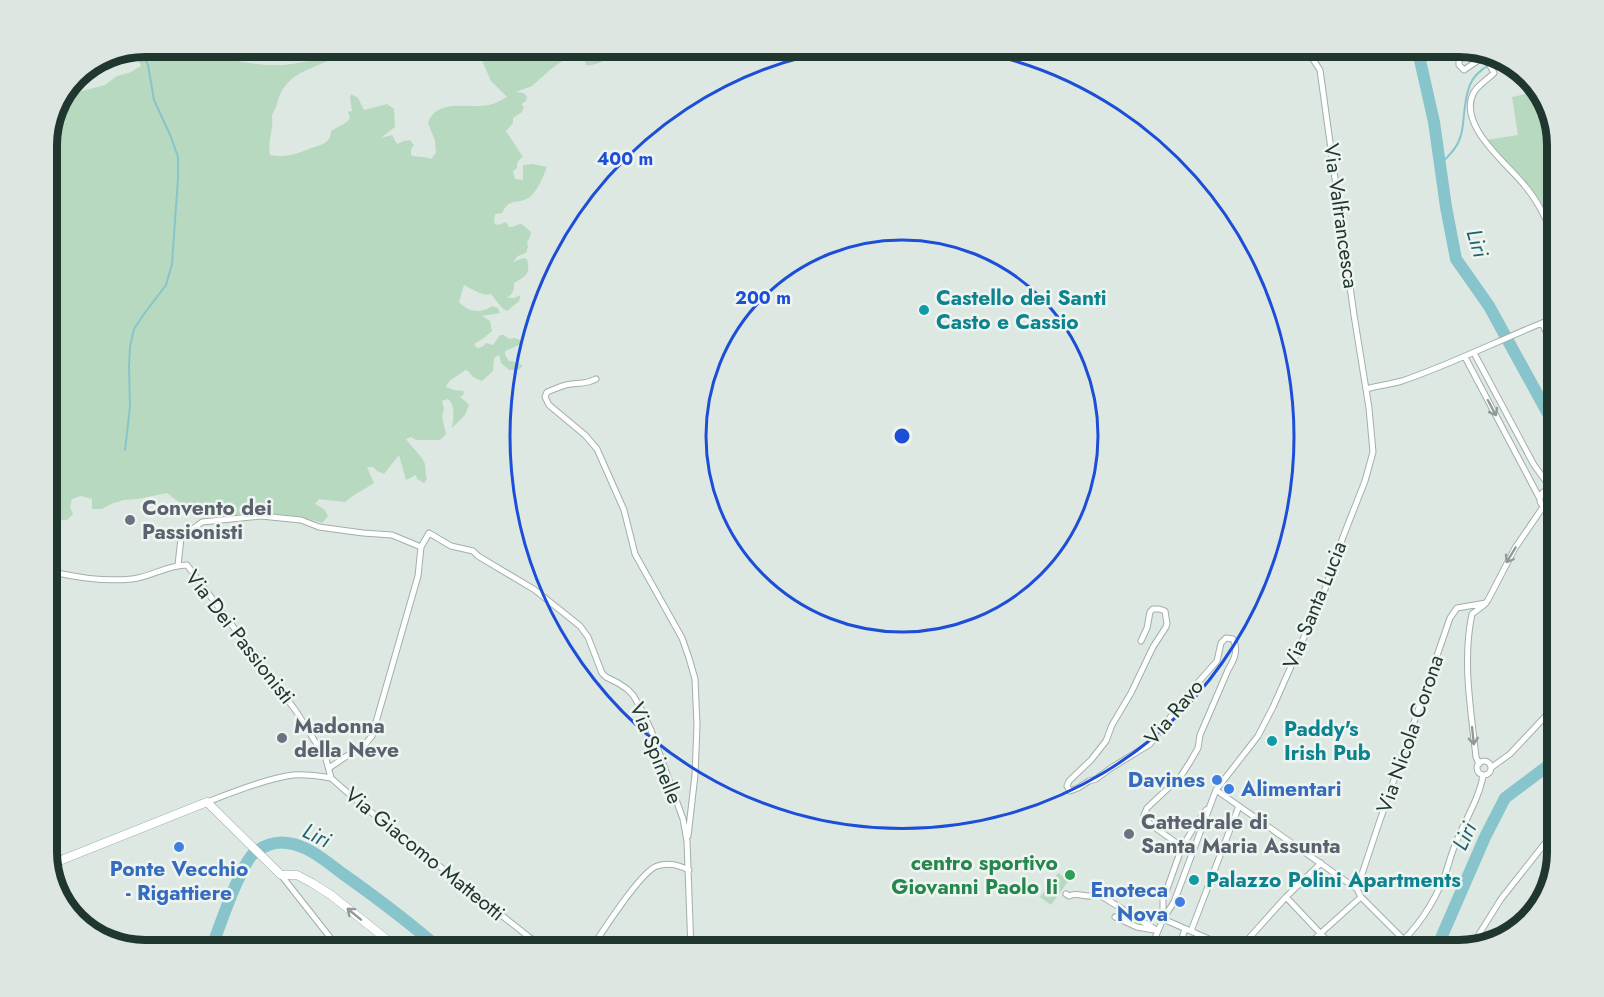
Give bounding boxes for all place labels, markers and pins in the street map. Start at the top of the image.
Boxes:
place label: Castello dei Santi Casto e Cassio [936,283,1106,337]
marker: Castello dei Santi Casto e Cassio [917,303,931,317]
centre of rings [892,426,912,446]
place label: Convento dei Passionisti [142,493,272,547]
marker: Convento dei Passionisti [123,513,137,527]
place label: Madonna della Neve [294,711,399,765]
place label: Paddy's Irish Pub [1284,714,1371,768]
marker: Madonna della Neve [275,731,289,745]
marker: Paddy's Irish Pub [1265,734,1279,748]
place label: Davines [1128,765,1205,795]
marker: Davines [1210,773,1224,787]
place label: Alimentari [1240,774,1342,804]
marker: Alimentari [1222,782,1236,796]
place label: Cattedrale di Santa Maria Assunta [1141,807,1341,861]
marker: Cattedrale di Santa Maria Assunta [1122,827,1136,841]
marker: Ponte Vecchio - Rigattiere [172,840,186,854]
place label: centro sportivo Giovanni Paolo Ii [891,848,1058,902]
place label: Ponte Vecchio - Rigattiere [110,854,248,908]
place label: Palazzo Polini Apartments [1206,865,1461,895]
marker: centro sportivo Giovanni Paolo Ii [1063,868,1077,882]
marker: Palazzo Polini Apartments [1187,873,1201,887]
place label: Enoteca Nova [1090,875,1168,929]
marker: Enoteca Nova [1173,895,1187,909]

